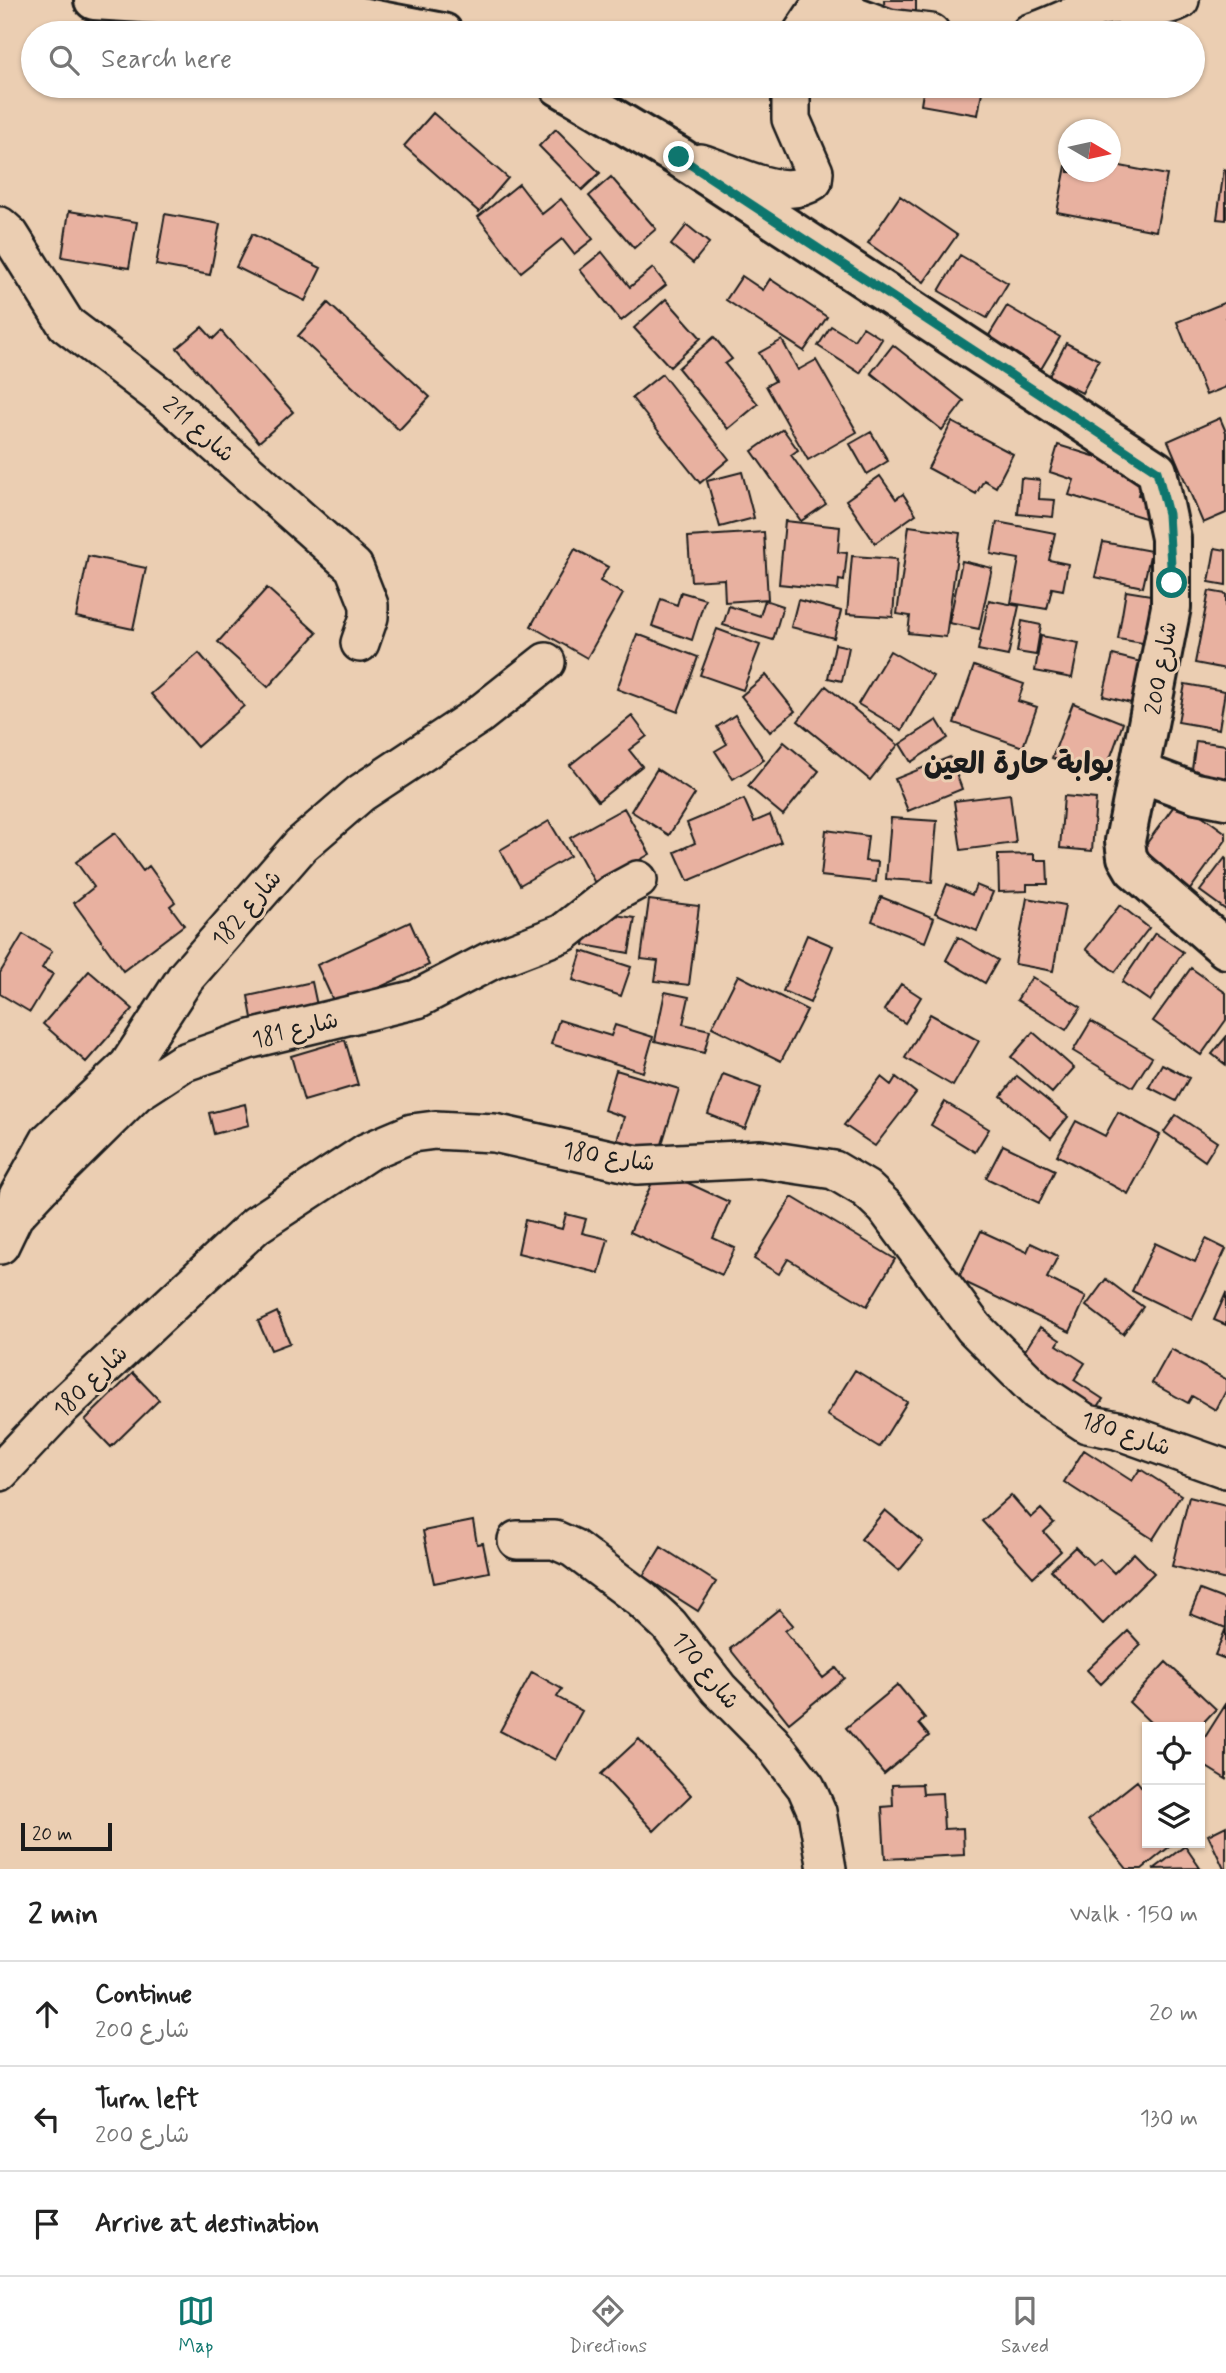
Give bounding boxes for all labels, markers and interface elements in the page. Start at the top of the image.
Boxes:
search box [21,21,1205,98]
icon: search [45,41,83,79]
text: Search here [101,43,232,77]
north arrow [1058,119,1121,182]
route end [663,141,694,172]
street label: شارع 211 [155,391,240,470]
route start [1156,567,1187,598]
street label: شارع 200 [1139,619,1185,717]
district label: بوابة حارة العين [924,745,1114,784]
street label: شارع 182 [206,865,289,954]
street label: شارع 181 [249,1006,342,1056]
street label: شارع 180 [561,1136,657,1180]
street label: شارع 180 [48,1339,135,1425]
street label: شارع 180 [1077,1406,1174,1464]
street label: شارع 170 [664,1626,745,1716]
map controls [1142,1722,1205,1848]
button: locate [1142,1722,1205,1785]
button: layers [1142,1785,1205,1848]
scale bar [21,1820,112,1852]
text: 20 m [32,1822,72,1847]
text: 2 min [28,1895,98,1934]
text: Walk · 150 m [1070,1900,1198,1930]
text: Continue [95,1978,192,2012]
icon: ahead [28,1995,66,2033]
text: 20 m [1149,1999,1198,2029]
text: شارع 200 [95,2016,189,2046]
text: Turn left [95,2083,199,2117]
icon: left [28,2100,66,2138]
text: 130 m [1140,2104,1198,2134]
text: شارع 200 [95,2121,189,2151]
icon: arrive [28,2205,66,2243]
text: Arrive at destination [95,2207,319,2241]
tab: Map [177,2292,215,2359]
tab: Directions [569,2292,647,2359]
tab: Saved [1001,2292,1049,2359]

